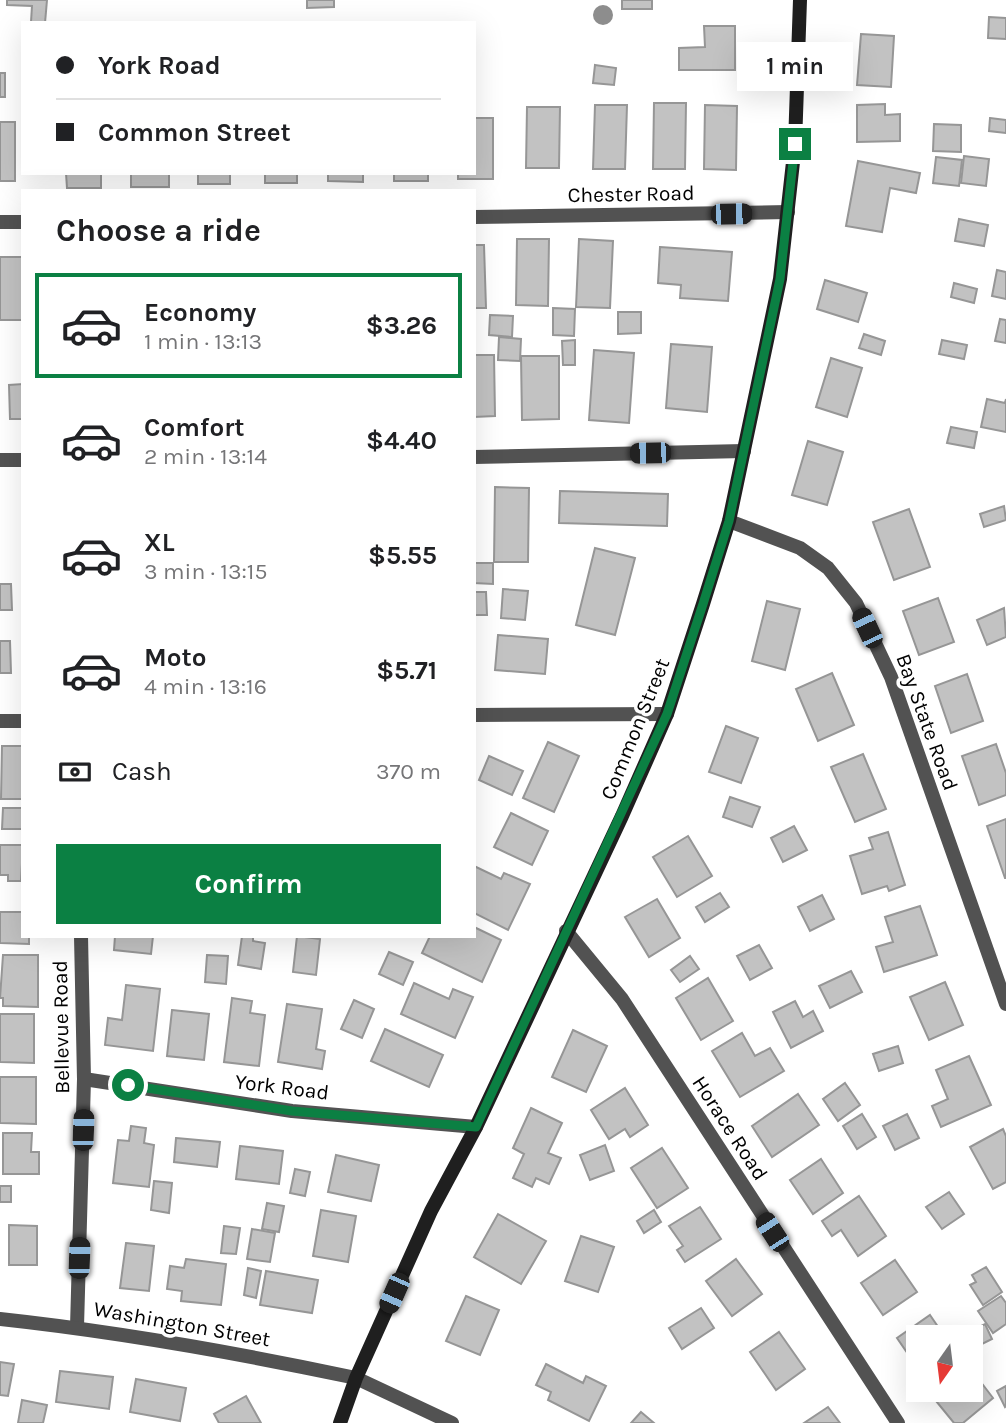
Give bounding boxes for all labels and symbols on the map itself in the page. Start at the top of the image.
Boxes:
callout: 1 min [737,43,853,92]
route end [779,128,811,160]
street label: Chester Road [567,181,695,207]
car [710,203,753,225]
car [629,442,672,464]
car [849,605,886,651]
street label: Bay State Road [891,650,963,794]
street label: Common Street [596,655,674,803]
street label: Bellevue Road [48,960,74,1094]
route start [112,1069,144,1101]
street label: York Road [234,1069,330,1105]
street label: Horace Road [687,1071,773,1185]
car [72,1109,95,1151]
car [752,1209,793,1255]
car [68,1237,91,1279]
car [376,1270,413,1316]
street label: Washington Street [92,1297,272,1351]
north arrow [906,1325,984,1402]

